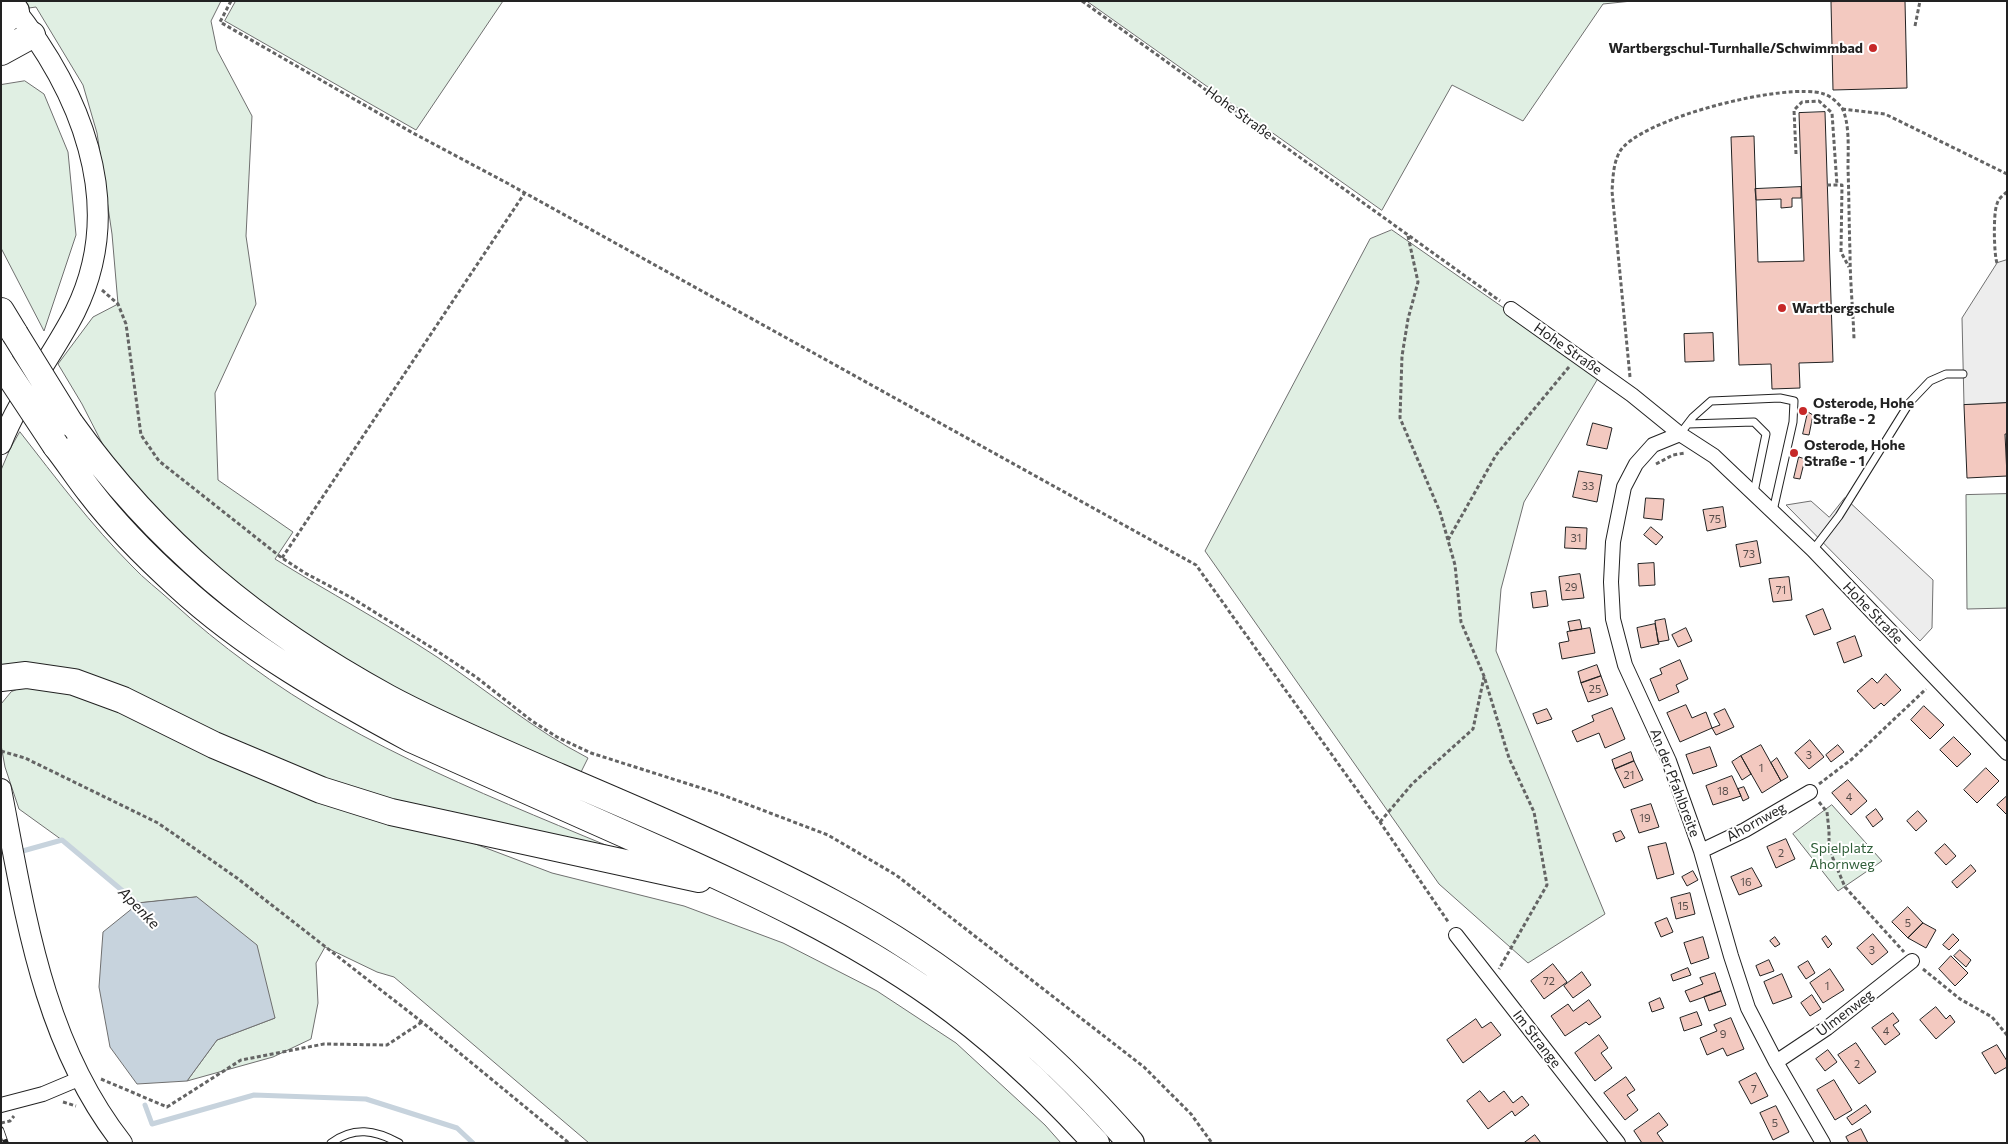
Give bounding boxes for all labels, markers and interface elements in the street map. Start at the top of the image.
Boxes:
place label: Wartbergschul-Turnhalle/Schwimmbad [1609,40,1863,56]
marker: Wartbergschul-Turnhalle/Schwimmbad [1867,42,1879,54]
street label: Hohe Straße [1202,83,1276,143]
place label: Wartbergschule [1792,300,1895,316]
marker: Wartbergschule [1776,302,1788,314]
street label: Hohe Straße [1531,319,1605,379]
place label: Osterode, Hohe Straße - 2 [1813,395,1914,428]
marker: Osterode, Hohe Straße - 2 [1797,405,1809,417]
place label: Osterode, Hohe Straße - 1 [1804,437,1905,470]
marker: Osterode, Hohe Straße - 1 [1788,447,1800,459]
house number: 33 [1582,479,1594,493]
house number: 75 [1709,512,1721,526]
house number: 31 [1571,531,1581,545]
house number: 73 [1743,547,1755,561]
street label: Hohe Straße [1839,579,1907,647]
house number: 29 [1565,580,1577,594]
house number: 71 [1776,583,1786,597]
house number: 25 [1589,682,1601,696]
street label: An der Pfahlbreite [1647,726,1703,840]
house number: 3 [1806,748,1812,762]
house number: 1 [1759,761,1763,775]
house number: 21 [1624,768,1634,782]
house number: 18 [1717,784,1729,798]
house number: 4 [1846,790,1852,804]
street label: Ahornweg [1723,799,1789,845]
house number: 19 [1639,811,1651,825]
park label: Spielplatz Ahornweg [1809,840,1875,872]
house number: 2 [1778,846,1784,860]
house number: 16 [1740,875,1752,889]
water label: Apenke [115,883,163,933]
house number: 15 [1677,899,1689,913]
house number: 5 [1905,916,1911,930]
house number: 3 [1869,943,1875,957]
house number: 72 [1543,974,1555,988]
house number: 1 [1825,979,1829,993]
street label: Ulmenweg [1813,986,1877,1040]
street label: Im Strange [1509,1007,1565,1071]
house number: 4 [1883,1024,1889,1038]
house number: 9 [1720,1027,1726,1041]
house number: 2 [1854,1057,1860,1071]
house number: 7 [1751,1082,1757,1096]
house number: 5 [1772,1116,1778,1130]

